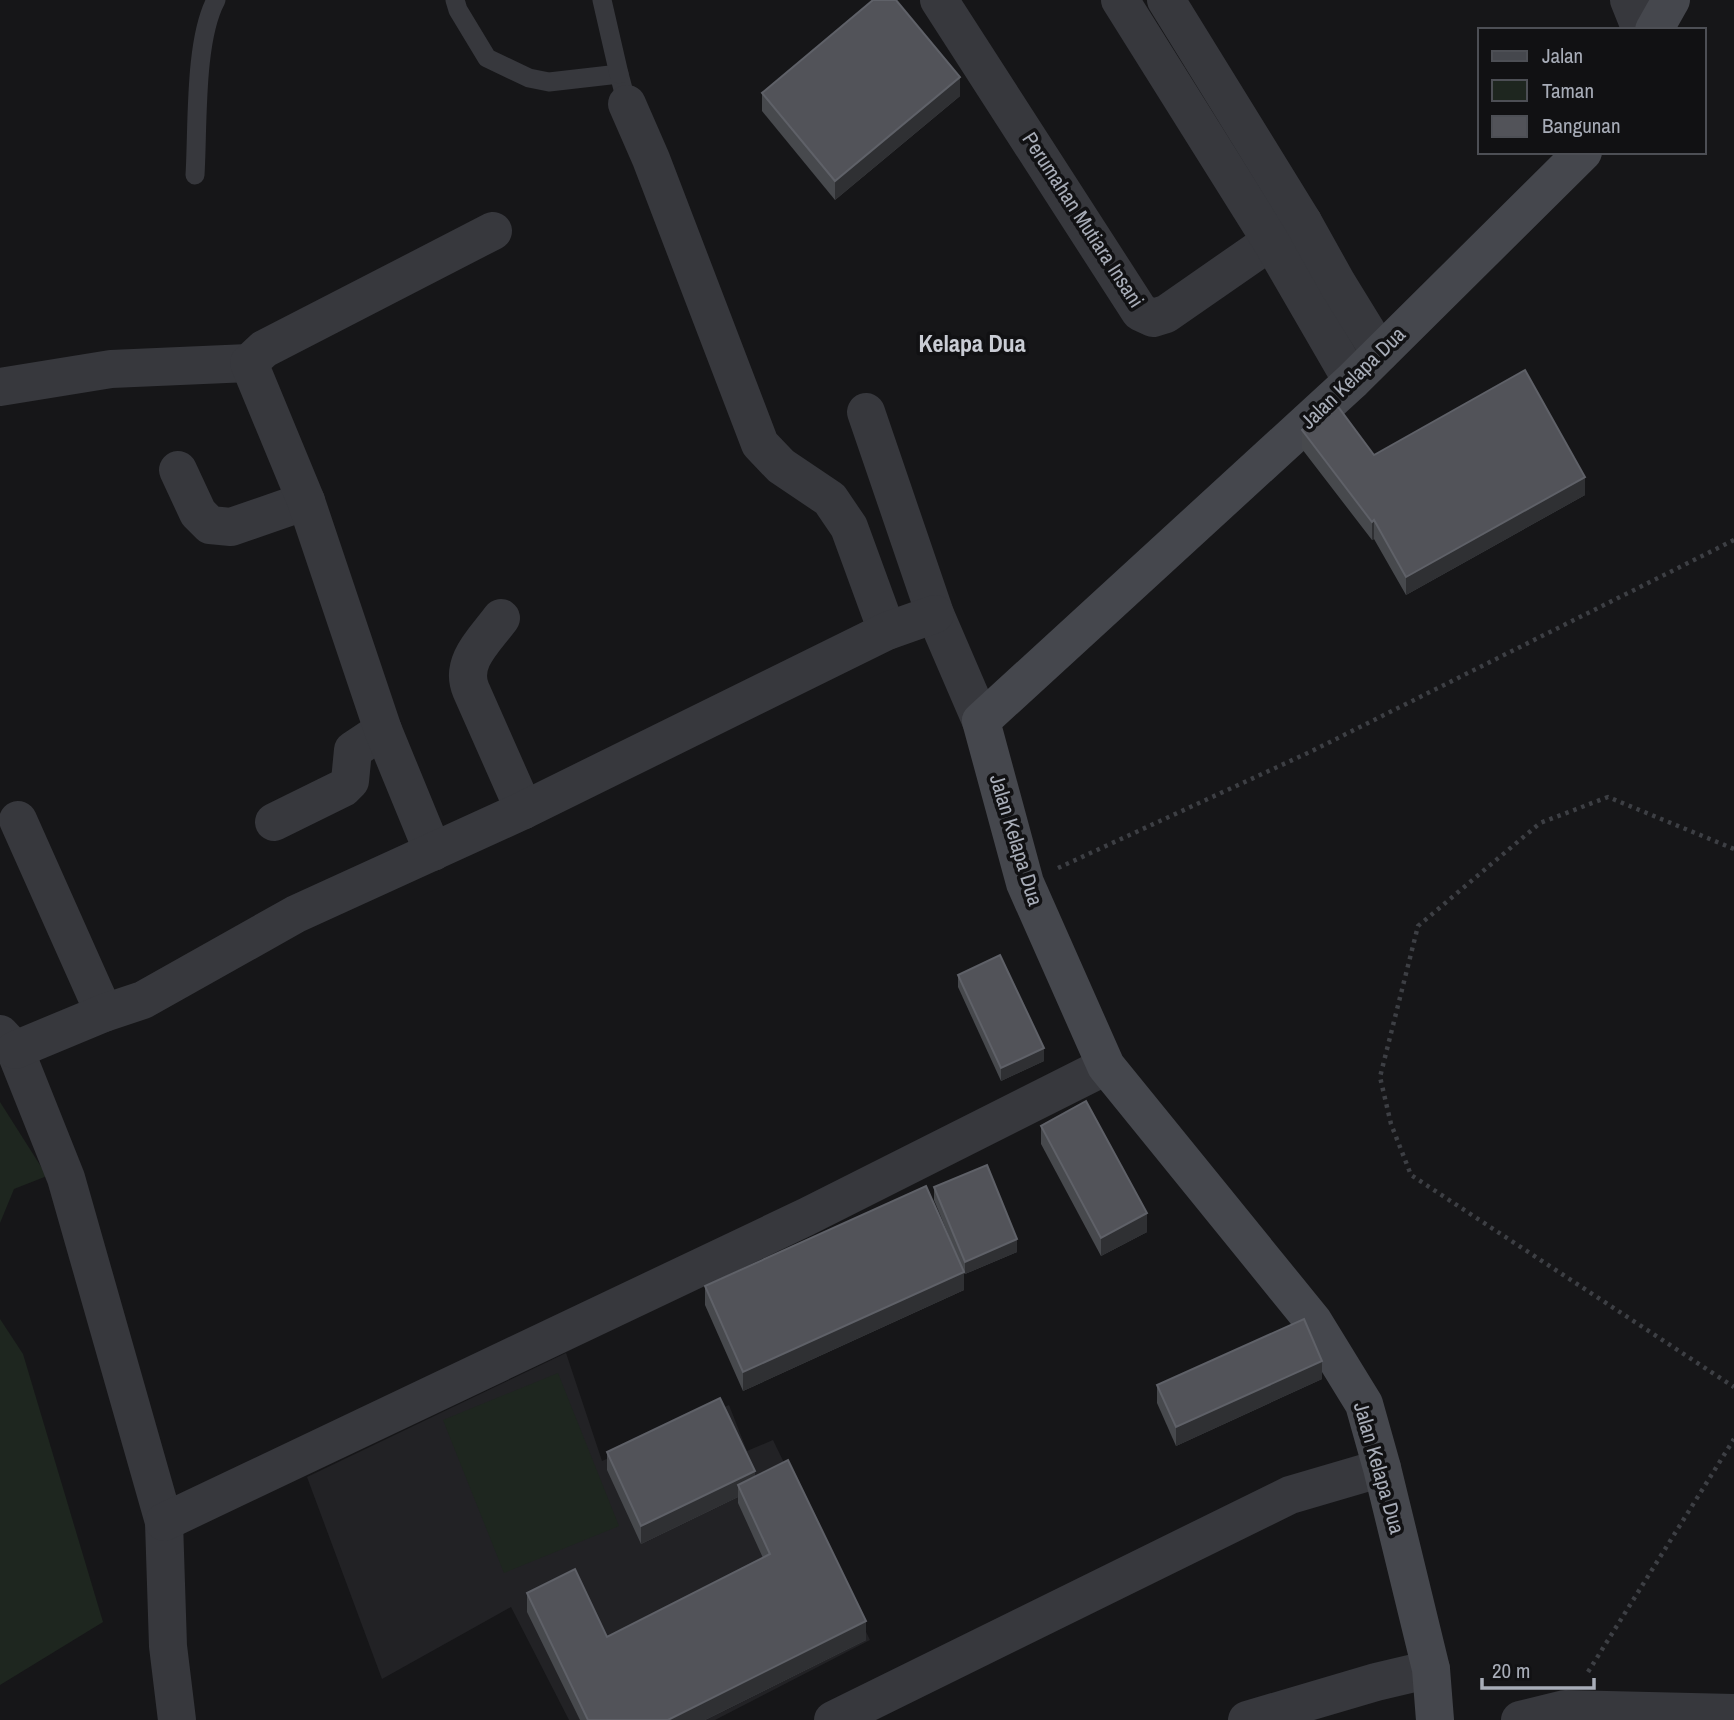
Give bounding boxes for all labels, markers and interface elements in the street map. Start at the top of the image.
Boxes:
legend [1478,28,1706,154]
text: Jalan [1542,41,1583,70]
text: Taman [1542,76,1594,105]
text: Bangunan [1542,111,1621,140]
street label: Perumahan Mutiara Insani [1016,126,1151,313]
street label: Jalan Kelapa Dua [1294,320,1412,435]
district label: Kelapa Dua [918,327,1026,359]
street label: Jalan Kelapa Dua [983,771,1050,909]
street label: Jalan Kelapa Dua [1347,1399,1412,1538]
scale bar [1482,1646,1594,1690]
text: 20 m [1492,1656,1530,1685]

